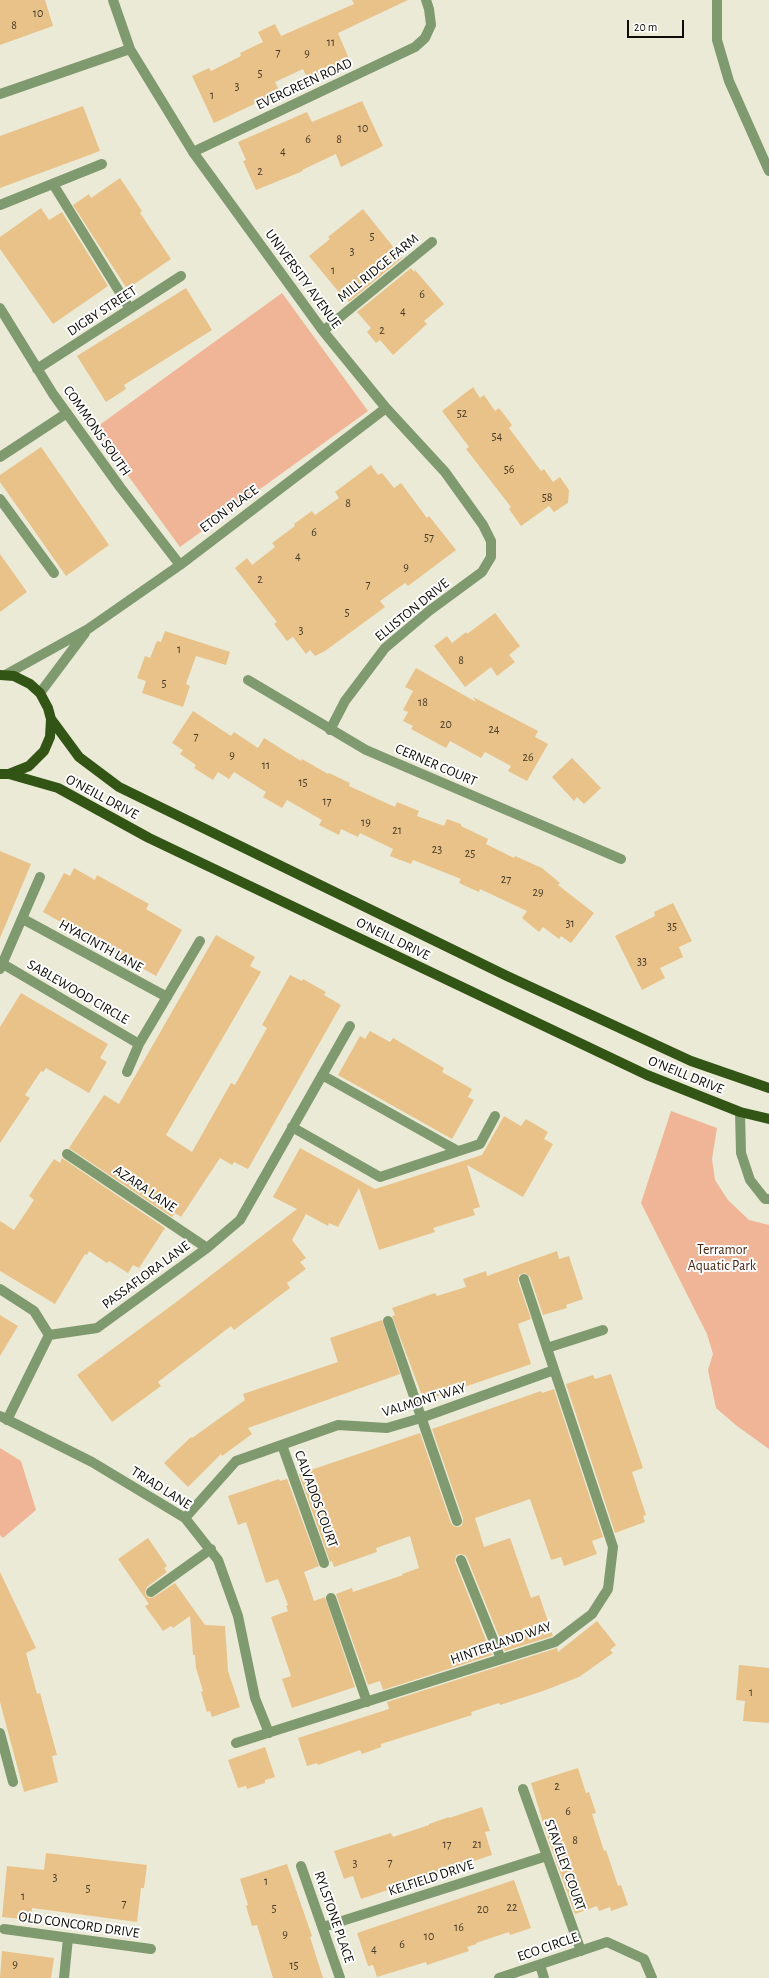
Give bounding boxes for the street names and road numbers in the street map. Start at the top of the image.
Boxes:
street label: EVERGREEN ROAD [253,54,355,114]
street label: UNIVERSITY AVENUE [261,226,345,332]
street label: MILL RIDGE FARM [334,230,422,306]
street label: DIGBY STREET [64,282,140,340]
street label: COMMONS SOUTH [60,383,134,479]
street label: ETON PLACE [196,482,262,536]
street label: ELLISTON DRIVE [372,575,452,645]
street label: CERNER COURT [393,740,479,790]
street label: O'NEILL DRIVE [63,771,141,823]
street label: O'NEILL DRIVE [353,914,433,964]
street label: HYACINTH LANE [56,916,146,976]
street label: SABLEWOOD CIRCLE [24,956,132,1028]
street label: O'NEILL DRIVE [646,1052,726,1098]
street label: AZARA LANE [110,1162,180,1216]
street label: PASSAFLORA LANE [99,1237,193,1313]
street label: VALMONT WAY [380,1379,468,1421]
street label: CALVADOS COURT [291,1448,341,1550]
street label: TRIAD LANE [128,1463,194,1513]
street label: HINTERLAND WAY [448,1618,554,1668]
street label: STAVELEY COURT [541,1817,589,1913]
street label: KELFIELD DRIVE [386,1856,476,1900]
street label: RYLSTONE PLACE [310,1869,358,1965]
street label: OLD CONCORD DRIVE [18,1908,140,1942]
street label: ECO CIRCLE [515,1929,581,1965]

